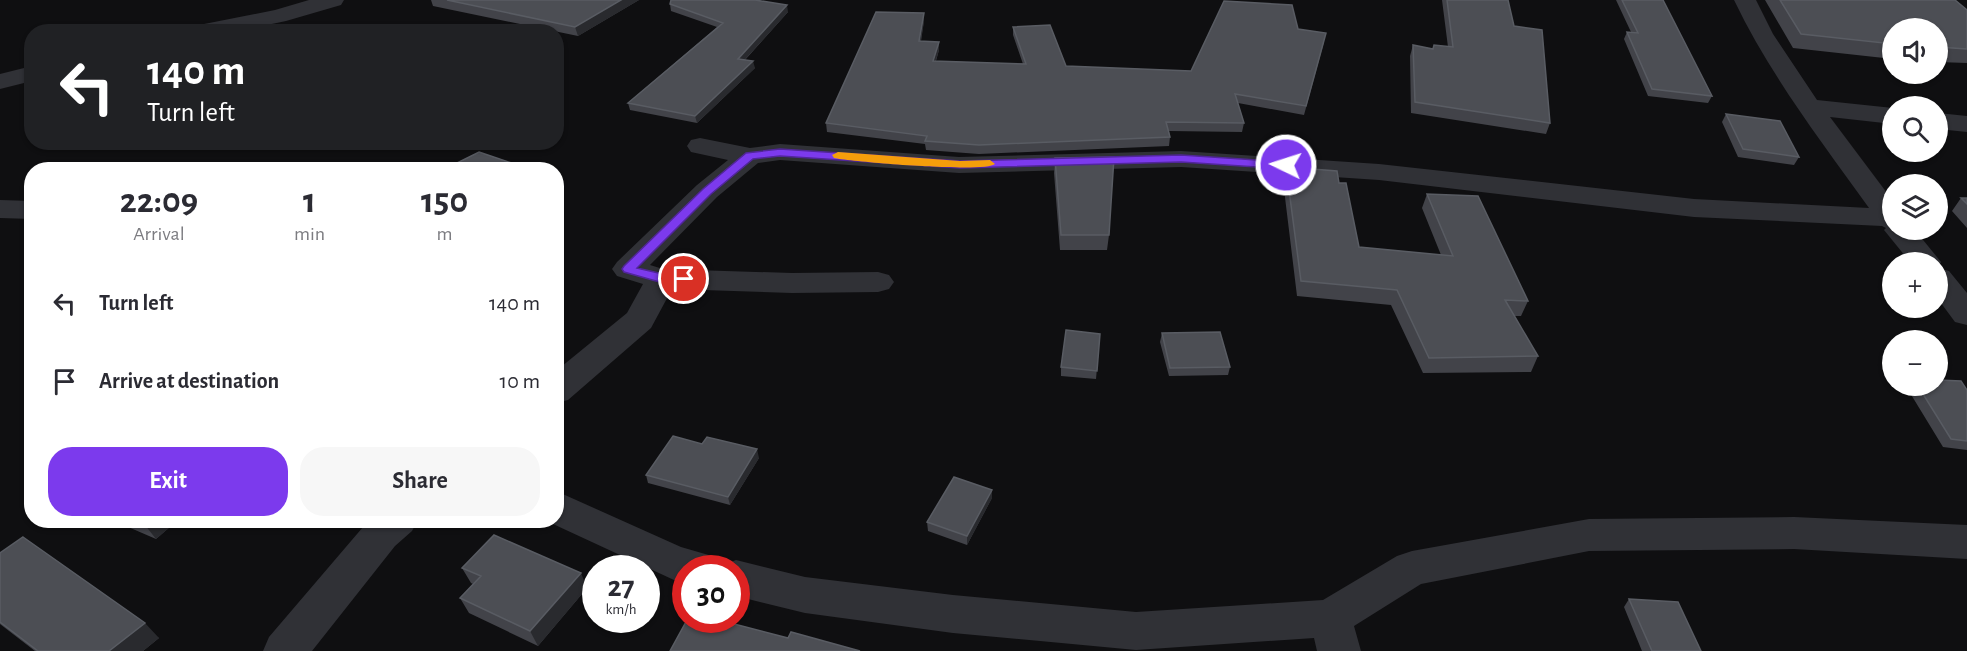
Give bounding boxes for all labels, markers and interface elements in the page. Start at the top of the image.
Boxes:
map controls [1882,18,1948,396]
button: sound [1882,18,1948,84]
icon: left [48,48,126,126]
text: 140 m [147,50,245,92]
button: search [1882,96,1948,162]
text: Turn left [147,99,235,126]
position arrow [1254,133,1318,197]
button: layers [1882,174,1948,240]
text: 22:09 [120,183,198,219]
text: 1 [303,183,316,219]
text: 150 [421,183,468,219]
text: Arrival [133,224,185,244]
text: min [294,224,325,244]
text: m [437,224,453,244]
button: + [1882,252,1948,318]
pin [658,253,709,304]
icon: arrive [667,262,700,295]
icon: left [48,287,81,320]
text: Turn left [99,292,173,314]
text: 140 m [489,292,540,314]
button: − [1882,330,1948,396]
icon: arrive [48,365,81,398]
text: Arrive at destination [99,370,279,392]
text: 10 m [500,370,540,392]
button: Exit [48,447,288,516]
button: Share [300,447,540,516]
speed limit sign: 30 [672,555,750,633]
text: 27 [607,572,635,602]
text: km/h [606,602,636,617]

